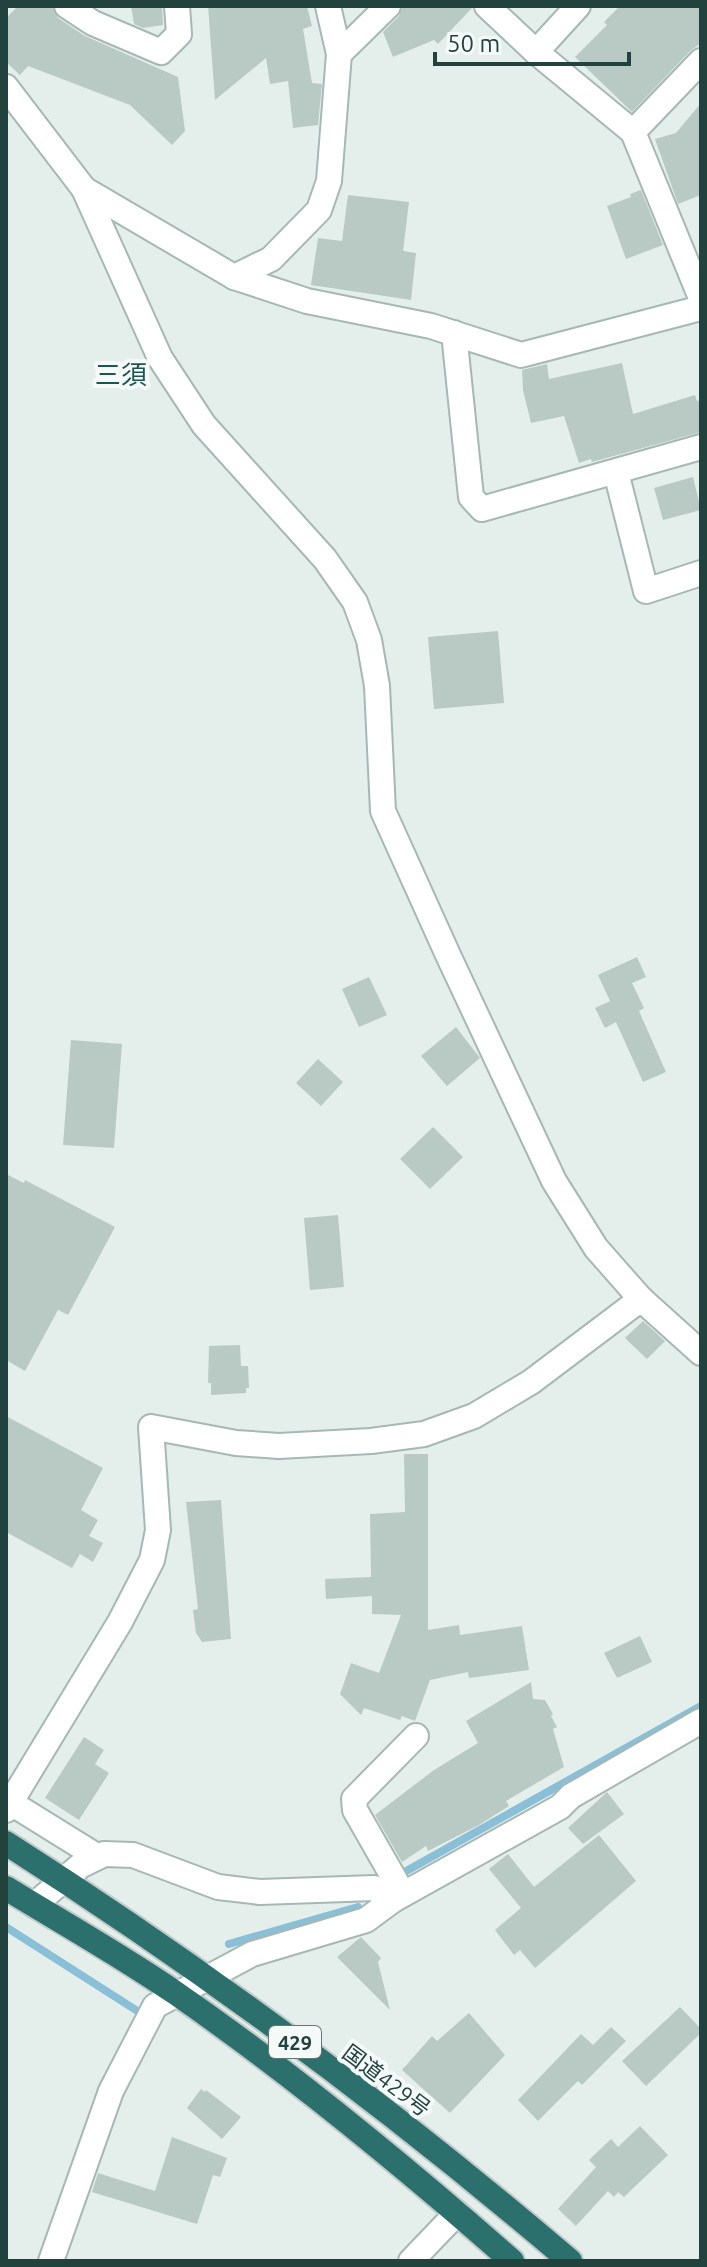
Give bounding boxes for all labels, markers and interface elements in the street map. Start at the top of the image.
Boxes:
scale bar [435,16,629,66]
text: 50 m [447,30,500,57]
district label: 三須 [95,360,147,389]
road number: 429 [269,2026,321,2058]
street label: 国道429号 [338,2039,436,2121]

